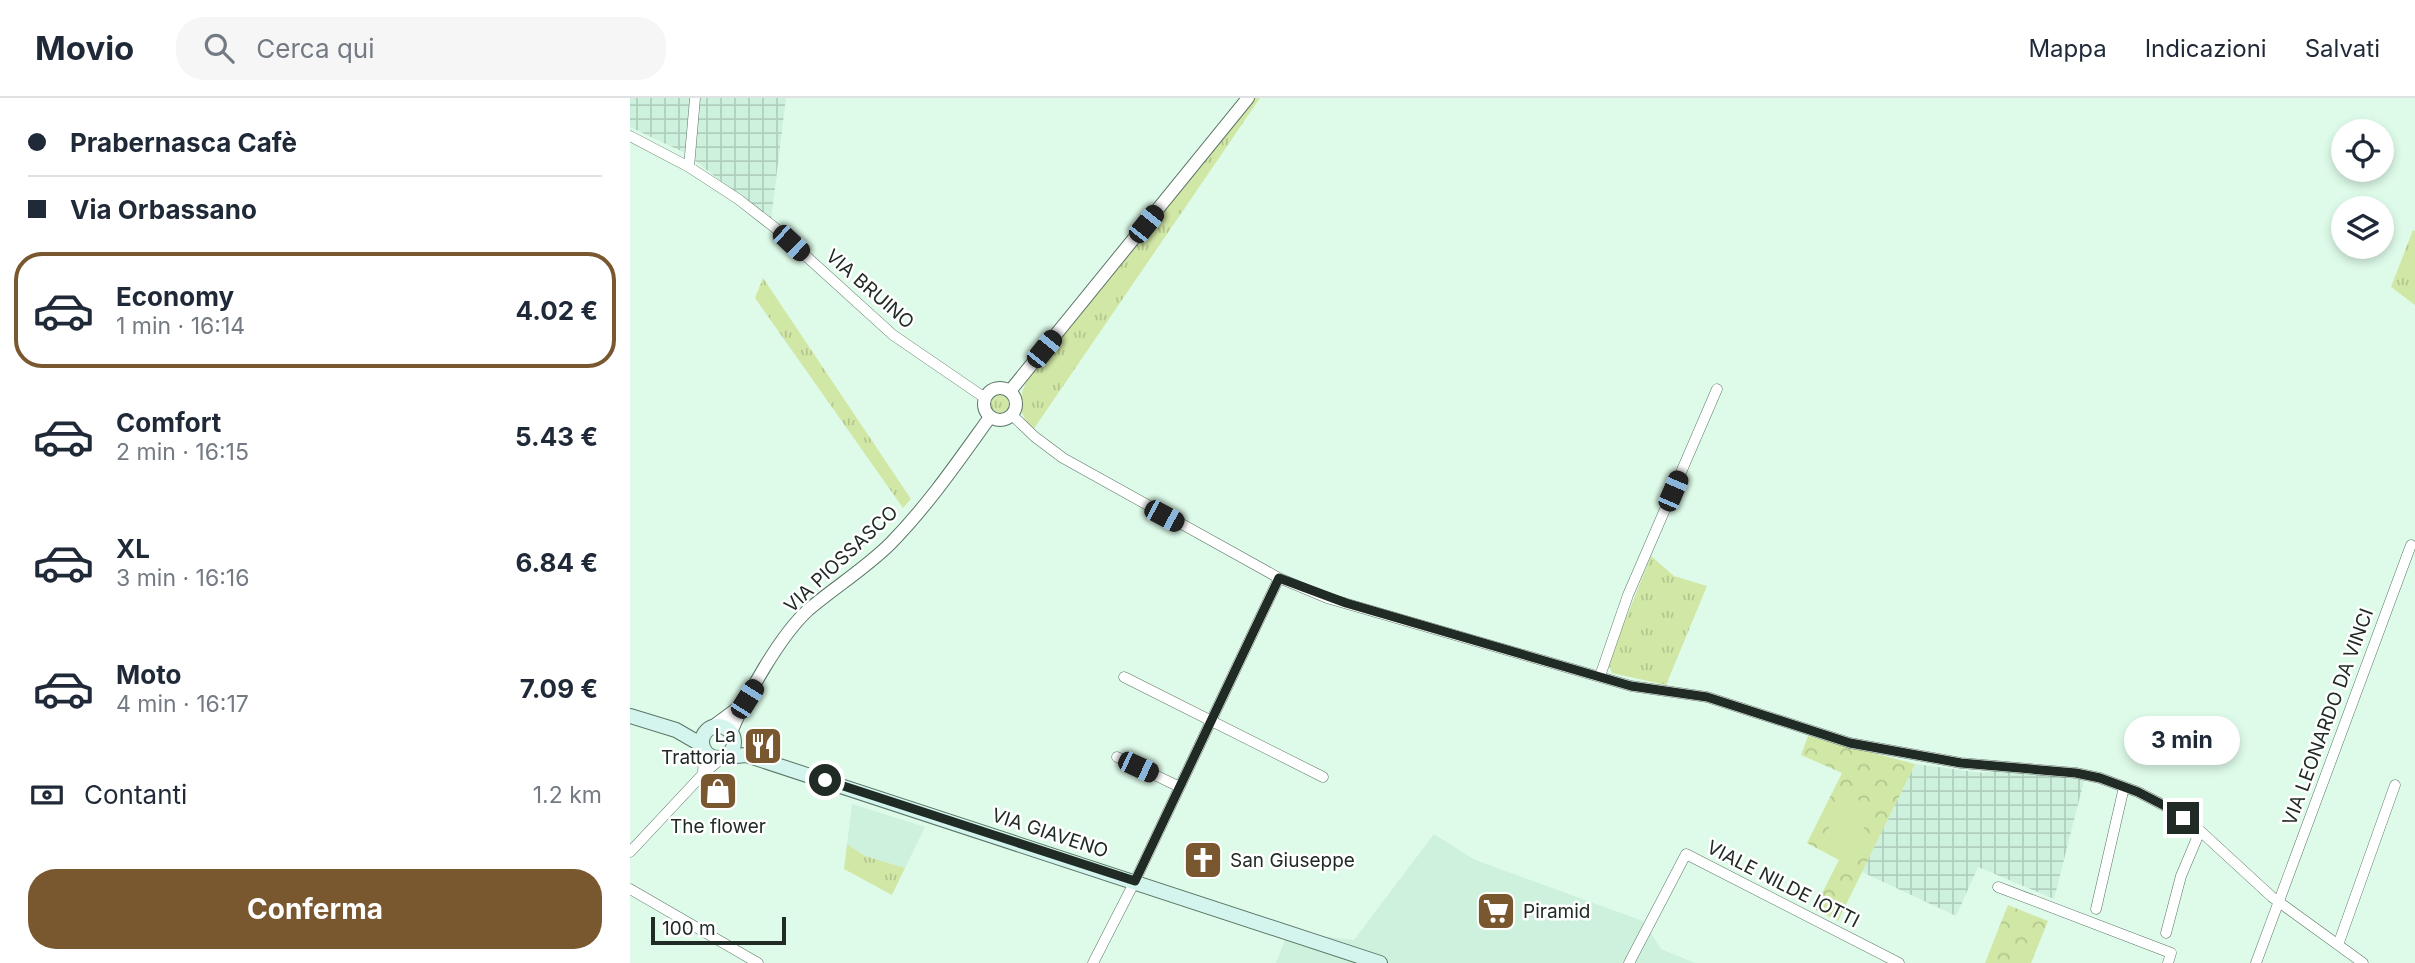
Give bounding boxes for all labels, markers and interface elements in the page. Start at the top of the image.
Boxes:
search box [176,17,666,80]
text: Movio [35,28,134,68]
icon: search [200,29,238,67]
text: Cerca qui [256,33,374,64]
text: Mappa [2028,34,2107,63]
text: Indicazioni [2145,34,2267,63]
text: Salvati [2305,34,2380,63]
map controls [2331,119,2394,259]
button: locate [2331,119,2394,182]
text: Prabernasca Cafè [70,127,297,158]
text: Via Orbassano [70,194,257,225]
button: layers [2331,196,2394,259]
car [1125,201,1168,247]
car [769,221,814,265]
street label: VIA BRUINO [821,244,919,334]
icon: car [32,279,95,342]
text: Economy [116,281,234,312]
text: 4.02 € [516,295,598,326]
text: 1 min · 16:14 [116,312,245,340]
car [1023,326,1066,372]
icon: car [32,405,95,468]
text: Comfort [116,407,221,438]
text: 5.43 € [515,421,598,452]
text: 2 min · 16:15 [116,438,249,466]
car [1656,468,1691,514]
car [1141,497,1188,535]
street label: VIA PIOSSASCO [780,501,902,617]
icon: car [32,531,95,594]
text: XL [116,533,150,564]
text: 6.84 € [515,547,598,578]
text: 3 min · 16:16 [116,564,249,592]
street label: VIA LEONARDO DA VINCI [2278,605,2378,829]
icon: car [32,657,95,720]
text: Moto [116,659,181,690]
text: 7.09 € [520,673,598,704]
car [727,676,768,722]
text: 4 min · 16:17 [116,690,249,718]
callout: 3 min [2125,716,2241,766]
place label: La Trattoria [661,724,736,769]
restaurant icon: La Trattoria [742,725,784,767]
text: 3 min [2151,726,2213,754]
car [1115,749,1162,785]
route start [809,764,841,796]
shop icon: The flower [697,770,739,812]
icon: cash [28,776,66,814]
text: Contanti [84,779,187,810]
text: 1.2 km [533,781,602,809]
route end [2167,802,2199,834]
street label: VIA GIAVENO [989,803,1111,863]
place label: The flower [670,815,766,838]
street label: VIALE NILDE IOTTI [1703,836,1863,932]
church icon: San Giuseppe [1182,839,1224,881]
place label: San Giuseppe [1230,849,1355,872]
button: Conferma [28,869,602,949]
supermarket icon: Piramid [1475,890,1517,932]
place label: Piramid [1523,900,1590,923]
scale bar [651,914,786,946]
text: 100 m [662,917,716,940]

